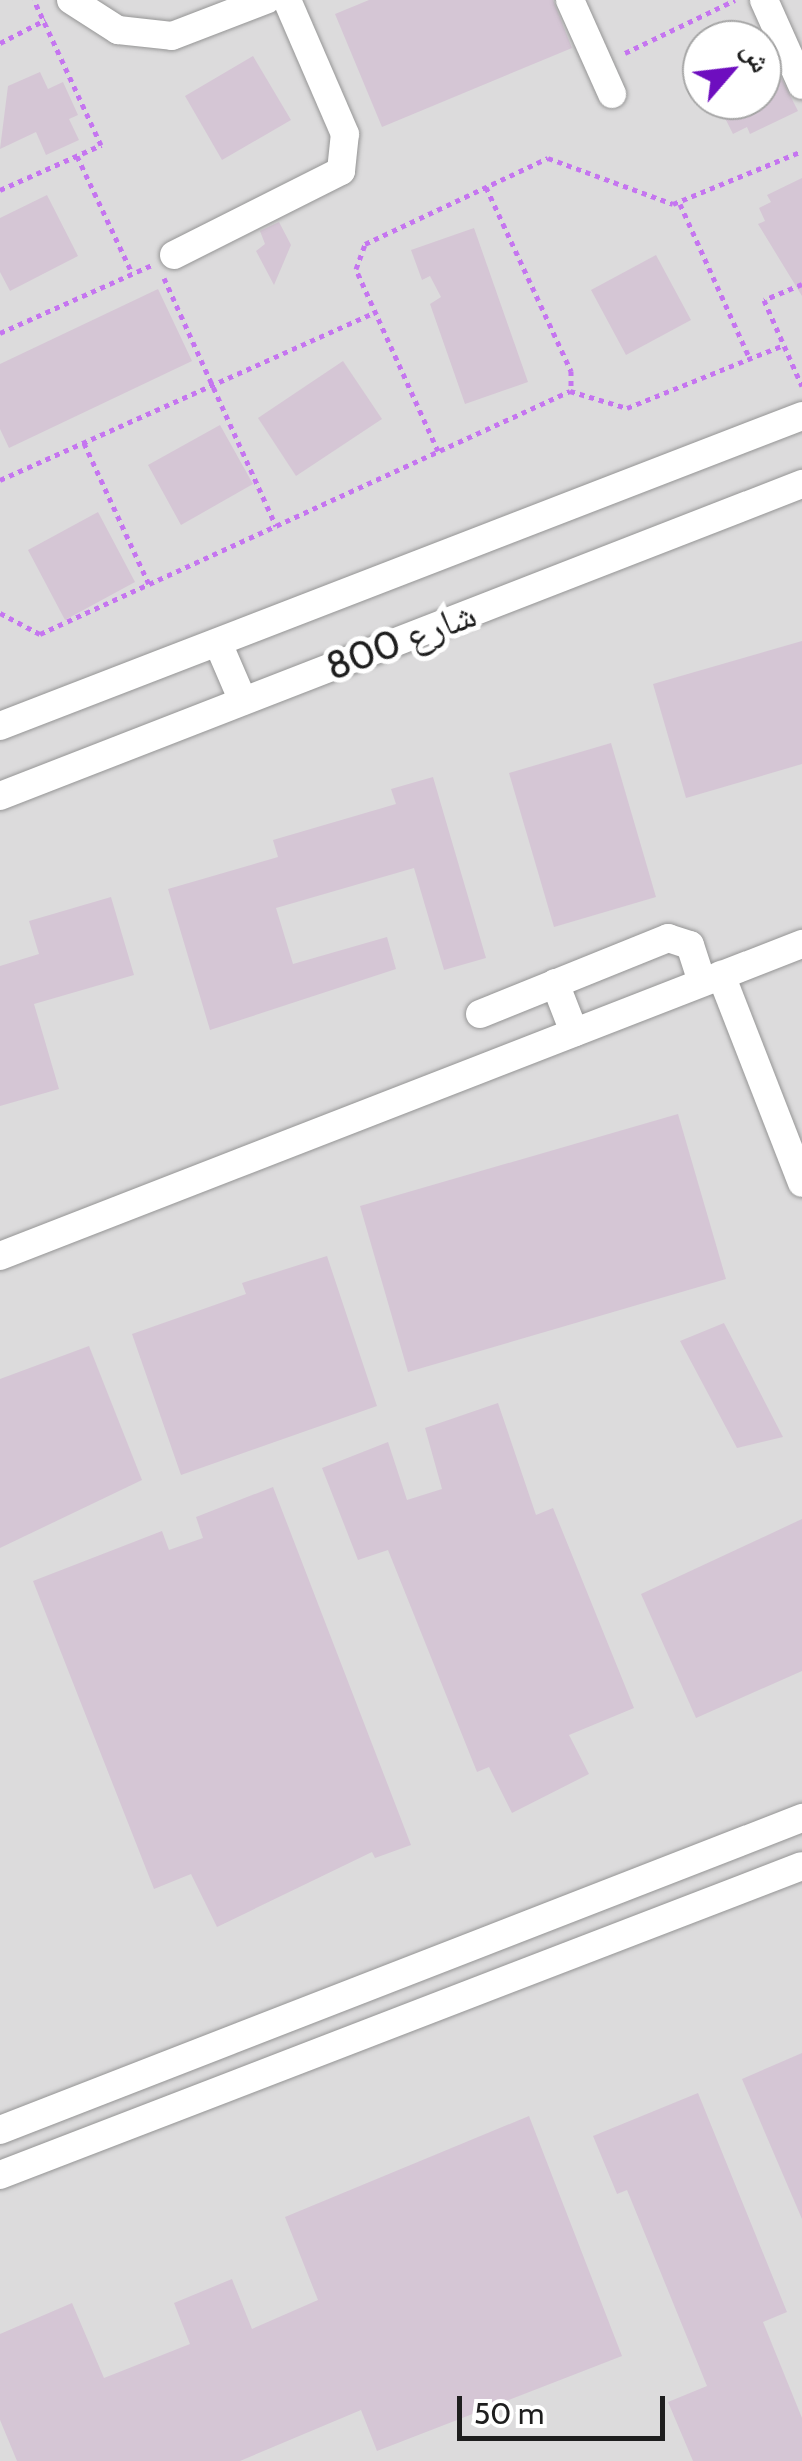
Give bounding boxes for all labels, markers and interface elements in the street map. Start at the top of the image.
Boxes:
north arrow [682,20,782,120]
text: ش [735,36,779,78]
street label: شارع 800 [320,591,482,689]
scale bar [462,2376,670,2438]
text: 50 m [474,2395,544,2432]

